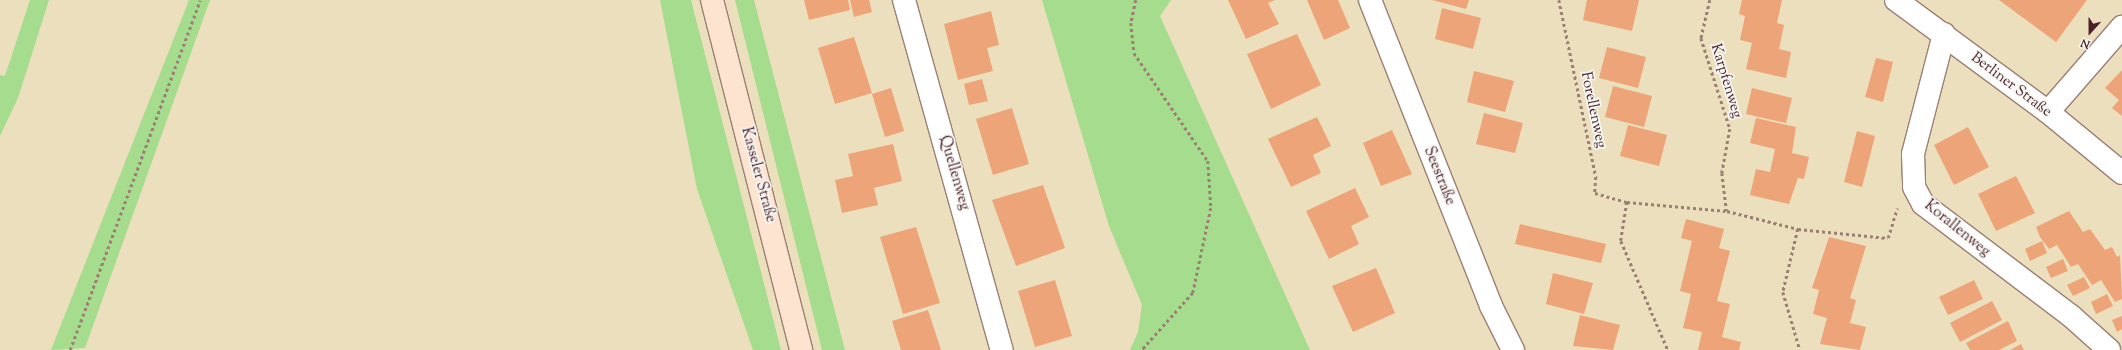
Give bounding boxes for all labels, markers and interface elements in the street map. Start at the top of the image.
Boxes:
north arrow [2070,12,2110,52]
text: N [2079,34,2093,52]
street label: Karpfenweg [1706,42,1746,120]
street label: Berliner Straße [1967,49,2055,121]
street label: Forellenweg [1576,70,1610,150]
street label: Kasseler Straße [737,125,779,225]
street label: Quellenweg [935,134,973,212]
street label: Seestraße [1419,144,1459,208]
street label: Korallenweg [1920,197,1994,261]

